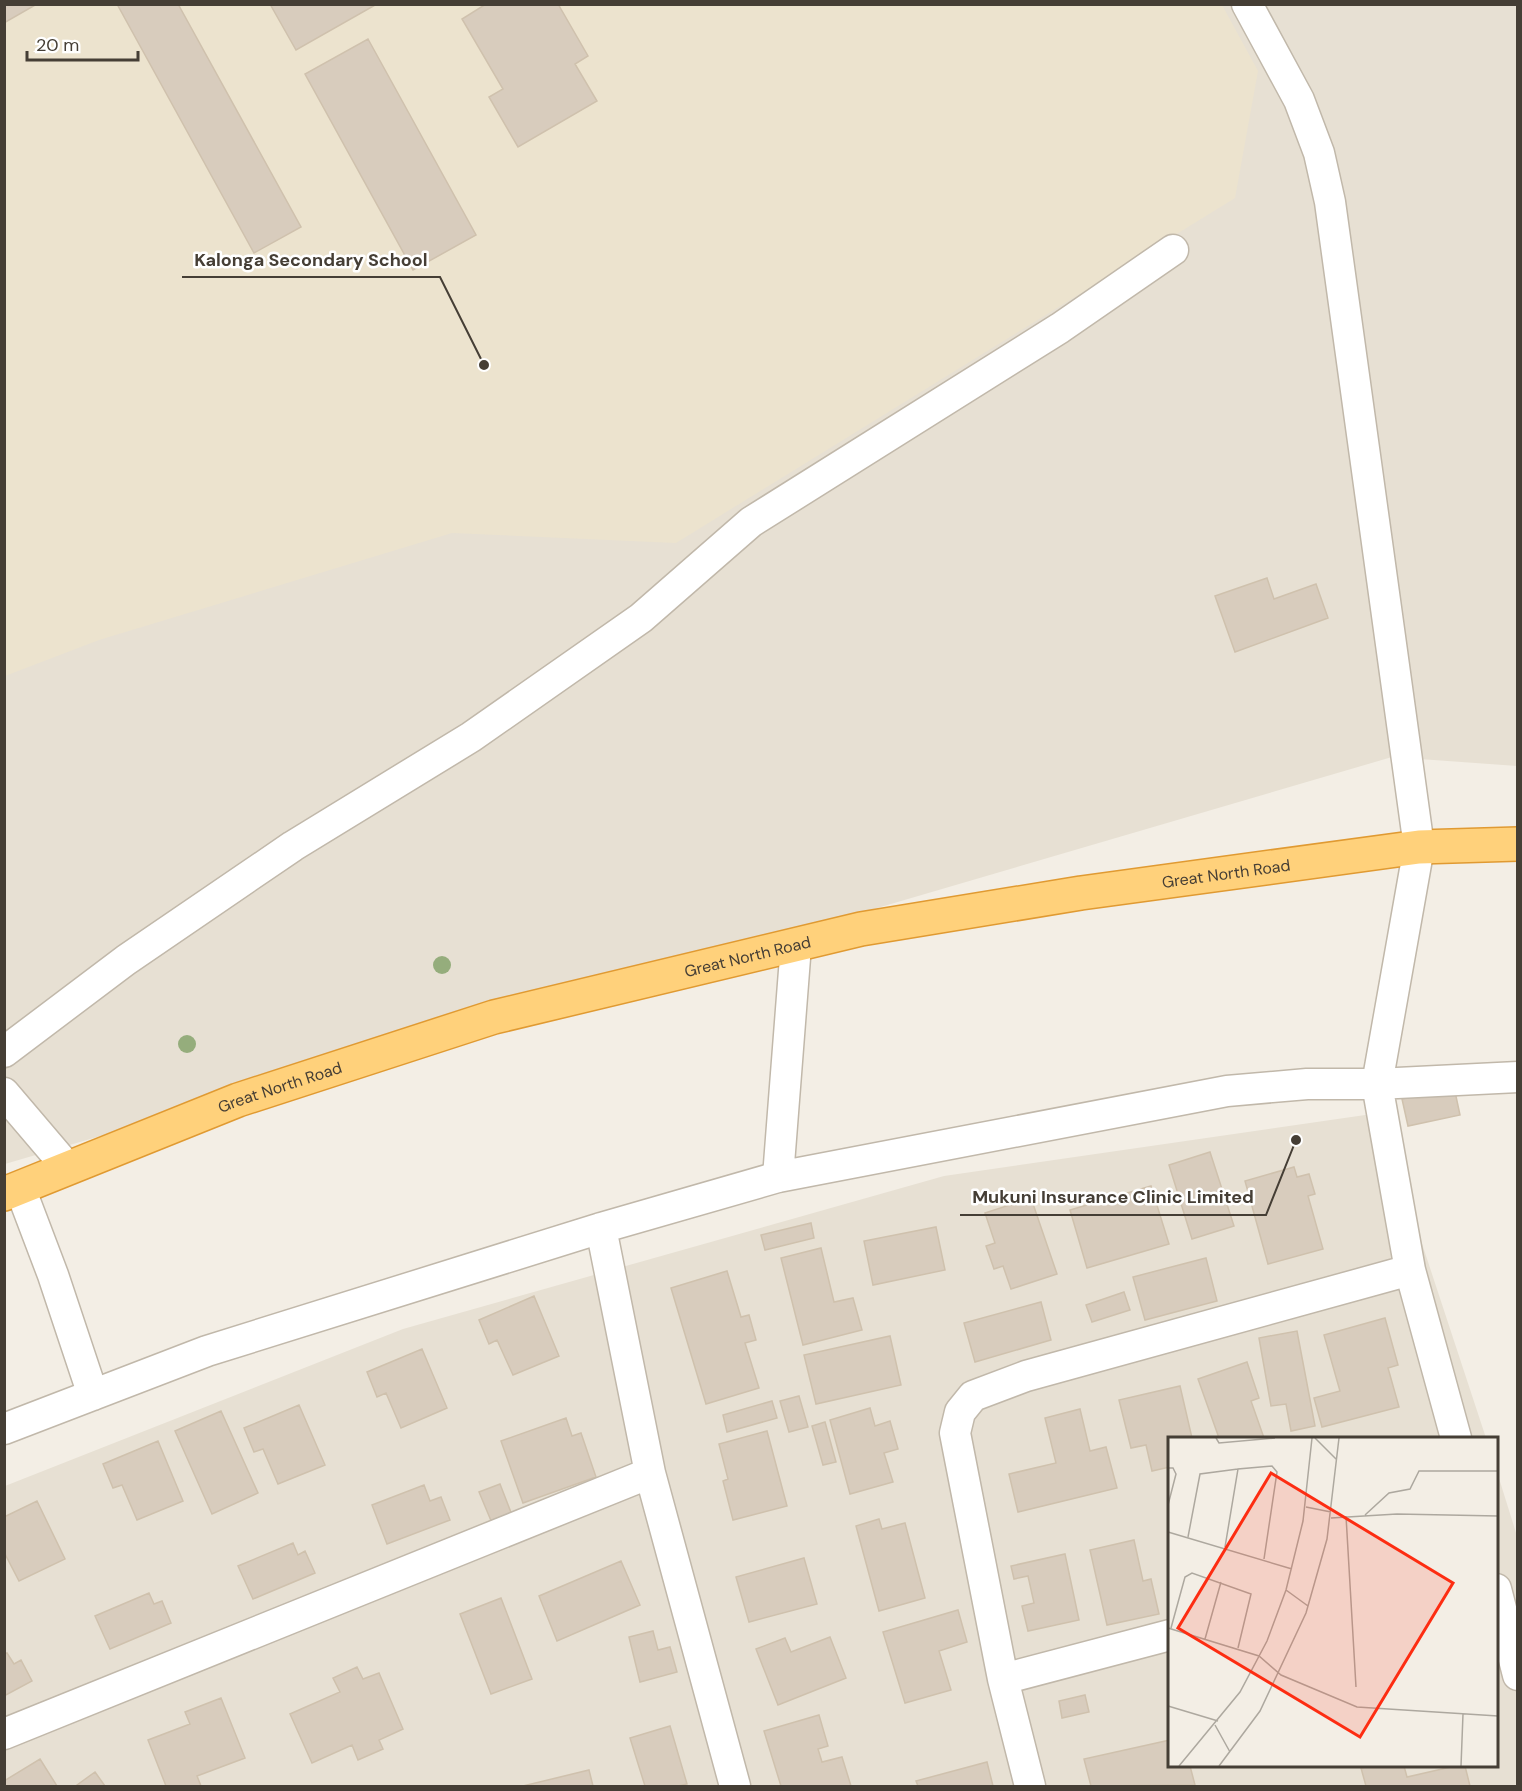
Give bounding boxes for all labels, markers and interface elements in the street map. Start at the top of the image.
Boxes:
scale bar [27,24,138,62]
text: 20 m [36,33,79,57]
callout: Kalonga Secondary School [182,241,440,277]
text: Kalonga Secondary School [194,248,428,272]
street label: Great North Road [1161,854,1292,892]
street label: Great North Road [682,931,813,982]
street label: Great North Road [215,1057,344,1118]
callout: Mukuni Insurance Clinic Limited [960,1179,1266,1215]
text: Mukuni Insurance Clinic Limited [972,1185,1254,1209]
inset map [1168,1437,1498,1767]

